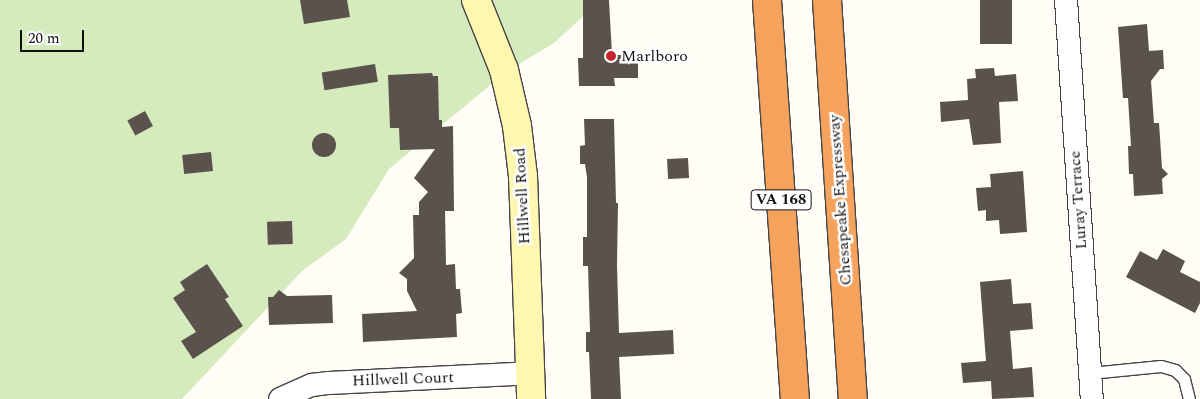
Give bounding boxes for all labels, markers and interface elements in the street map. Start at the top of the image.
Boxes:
scale bar [22,20,86,52]
text: 20 m [28,27,60,50]
place label: Marlboro [621,46,688,66]
marker: Marlboro [605,50,617,62]
street label: Chesapeake Expressway [824,114,856,286]
street label: Hillwell Road [510,147,534,245]
street label: Luray Terrace [1065,150,1091,250]
road number: VA 168 [750,188,812,212]
street label: Hillwell Court [352,368,454,390]

